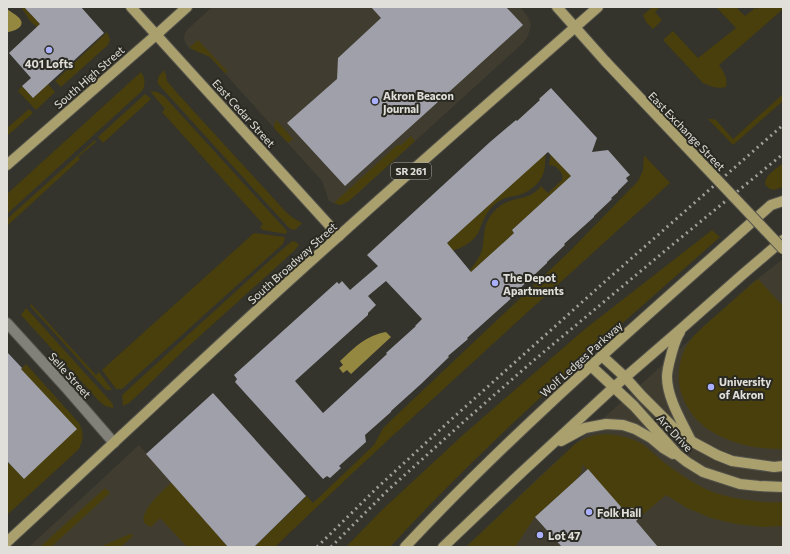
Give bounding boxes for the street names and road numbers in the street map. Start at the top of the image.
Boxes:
street label: South High Street [51,43,127,111]
street label: East Cedar Street [210,76,278,150]
street label: East Exchange Street [646,89,728,174]
road number: SR 261 [391,163,431,179]
street label: South Broadway Street [245,219,340,306]
street label: Wolf Ledges Parkway [537,318,625,399]
street label: Selle Street [46,350,94,401]
street label: Arc Drive [655,412,696,454]

